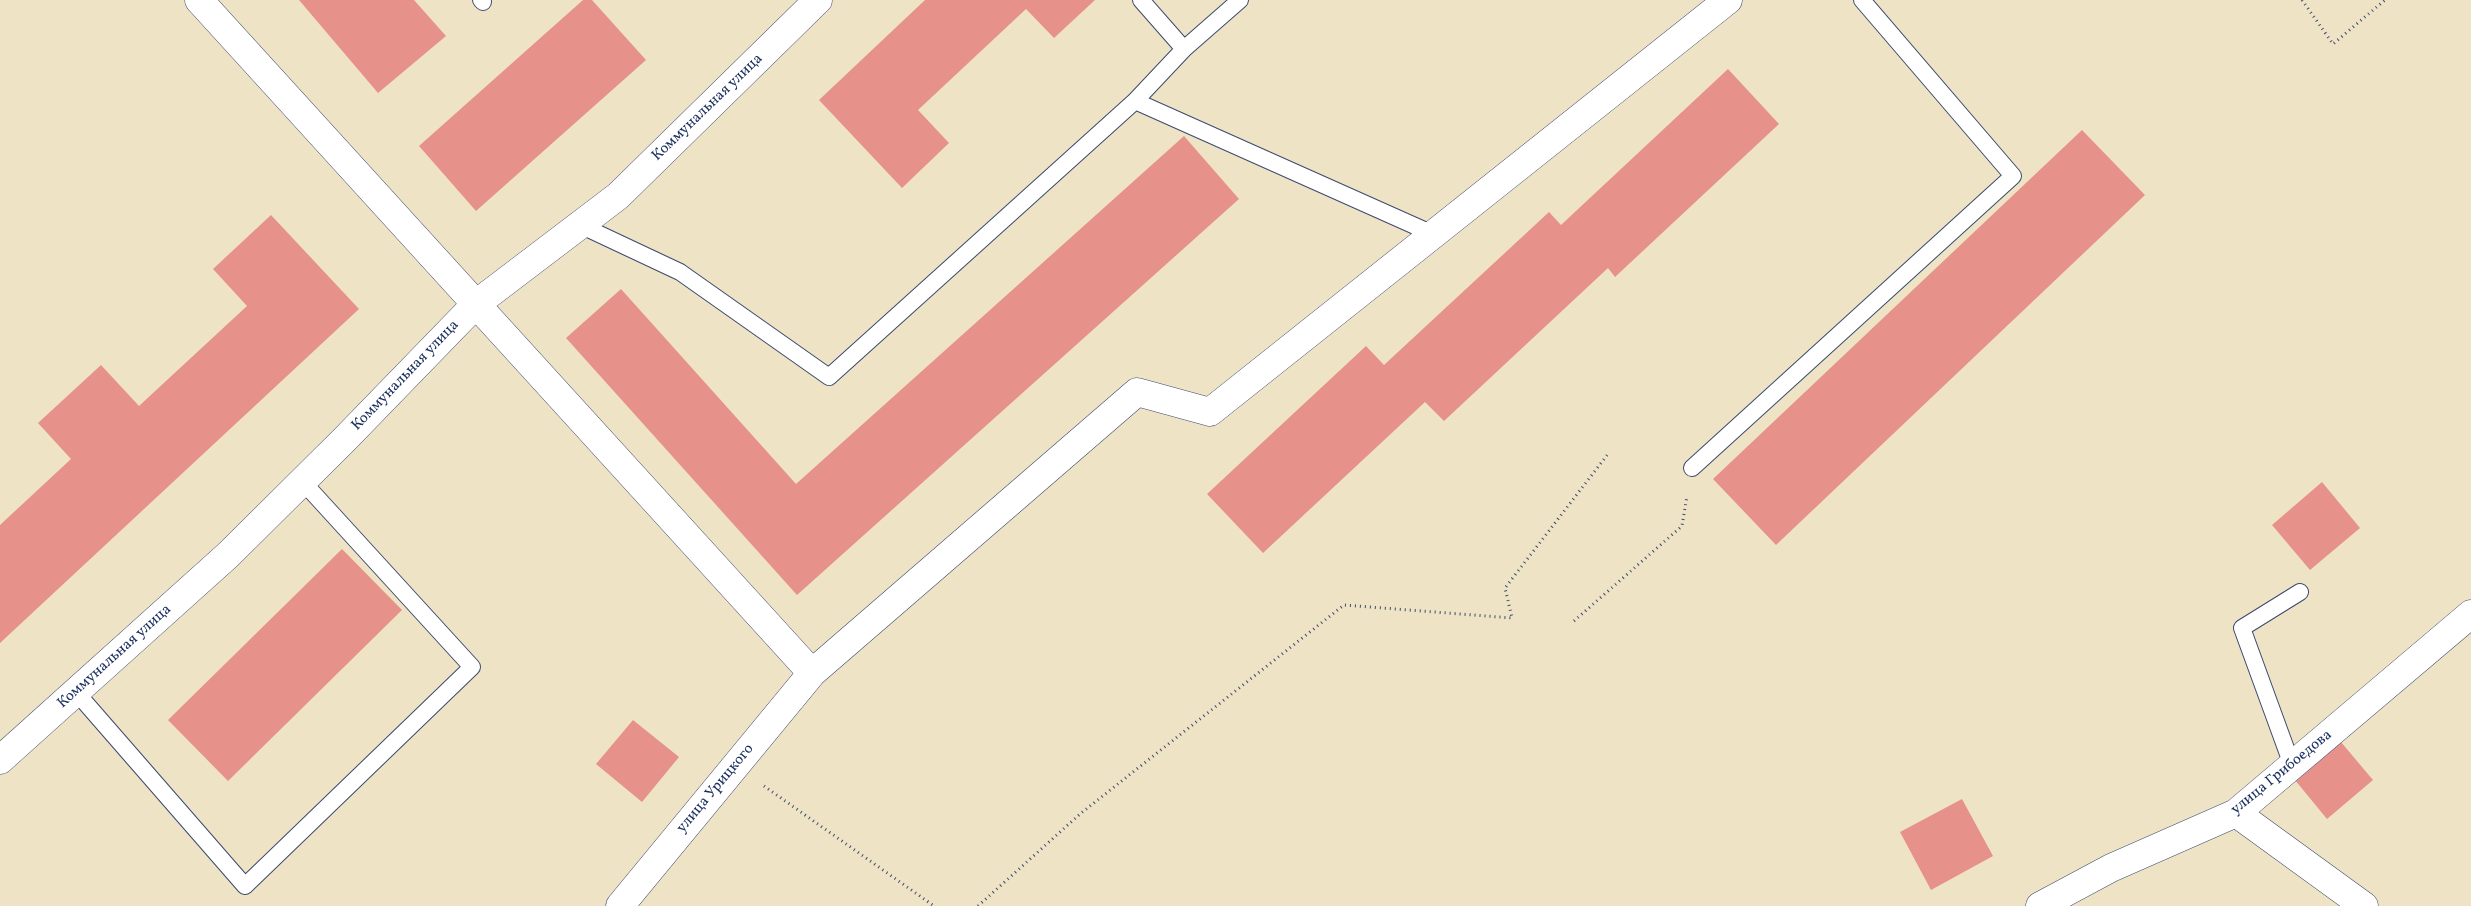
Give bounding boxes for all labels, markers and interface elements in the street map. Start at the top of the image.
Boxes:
street label: Коммунальная улица [649,50,767,166]
street label: Коммунальная улица [348,317,464,435]
street label: Коммунальная улица [54,601,176,713]
street label: улица Грибоедова [2228,727,2336,819]
street label: улица Урицкого [674,741,758,837]

